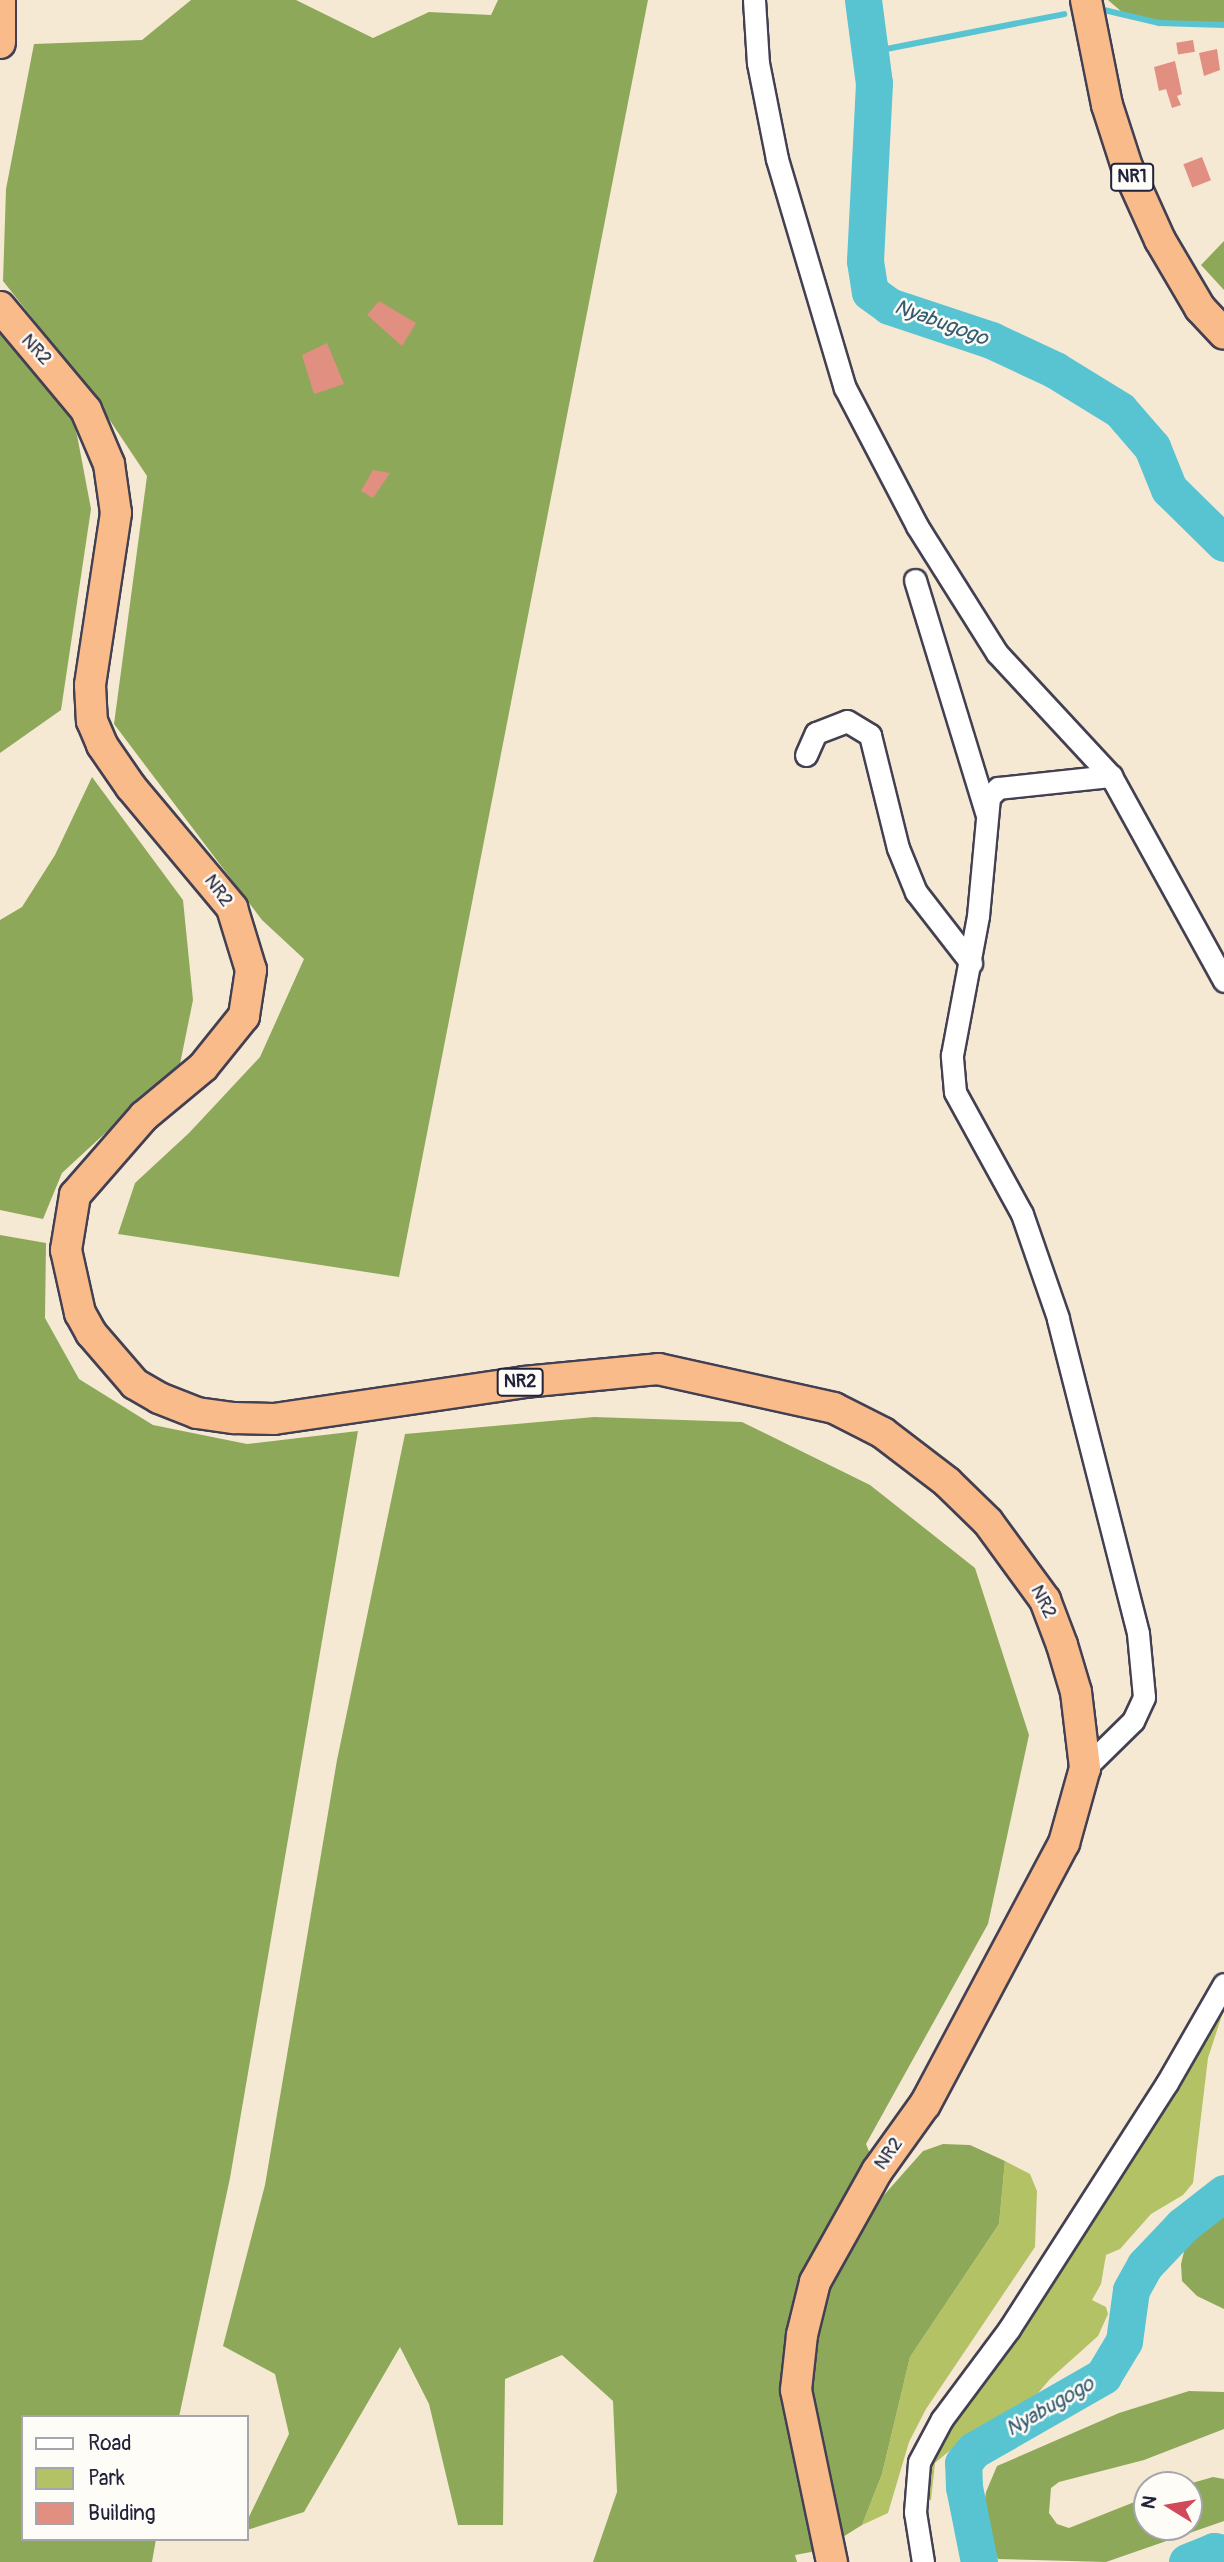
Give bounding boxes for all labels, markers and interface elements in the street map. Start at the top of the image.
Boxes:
road number: NR1 [1109,162,1155,192]
water label: Nyabugogo [891,294,991,352]
street label: NR2 [16,330,56,370]
street label: NR2 [199,870,237,912]
road number: NR2 [496,1367,544,1396]
street label: NR2 [1025,1581,1061,1623]
street label: NR2 [870,2133,908,2175]
water label: Nyabugogo [1001,2372,1099,2442]
legend [21,2415,248,2541]
text: Road [88,2430,132,2457]
text: Park [88,2465,125,2492]
north arrow [1133,2471,1203,2541]
text: N [1136,2494,1162,2511]
text: Building [88,2500,155,2527]

